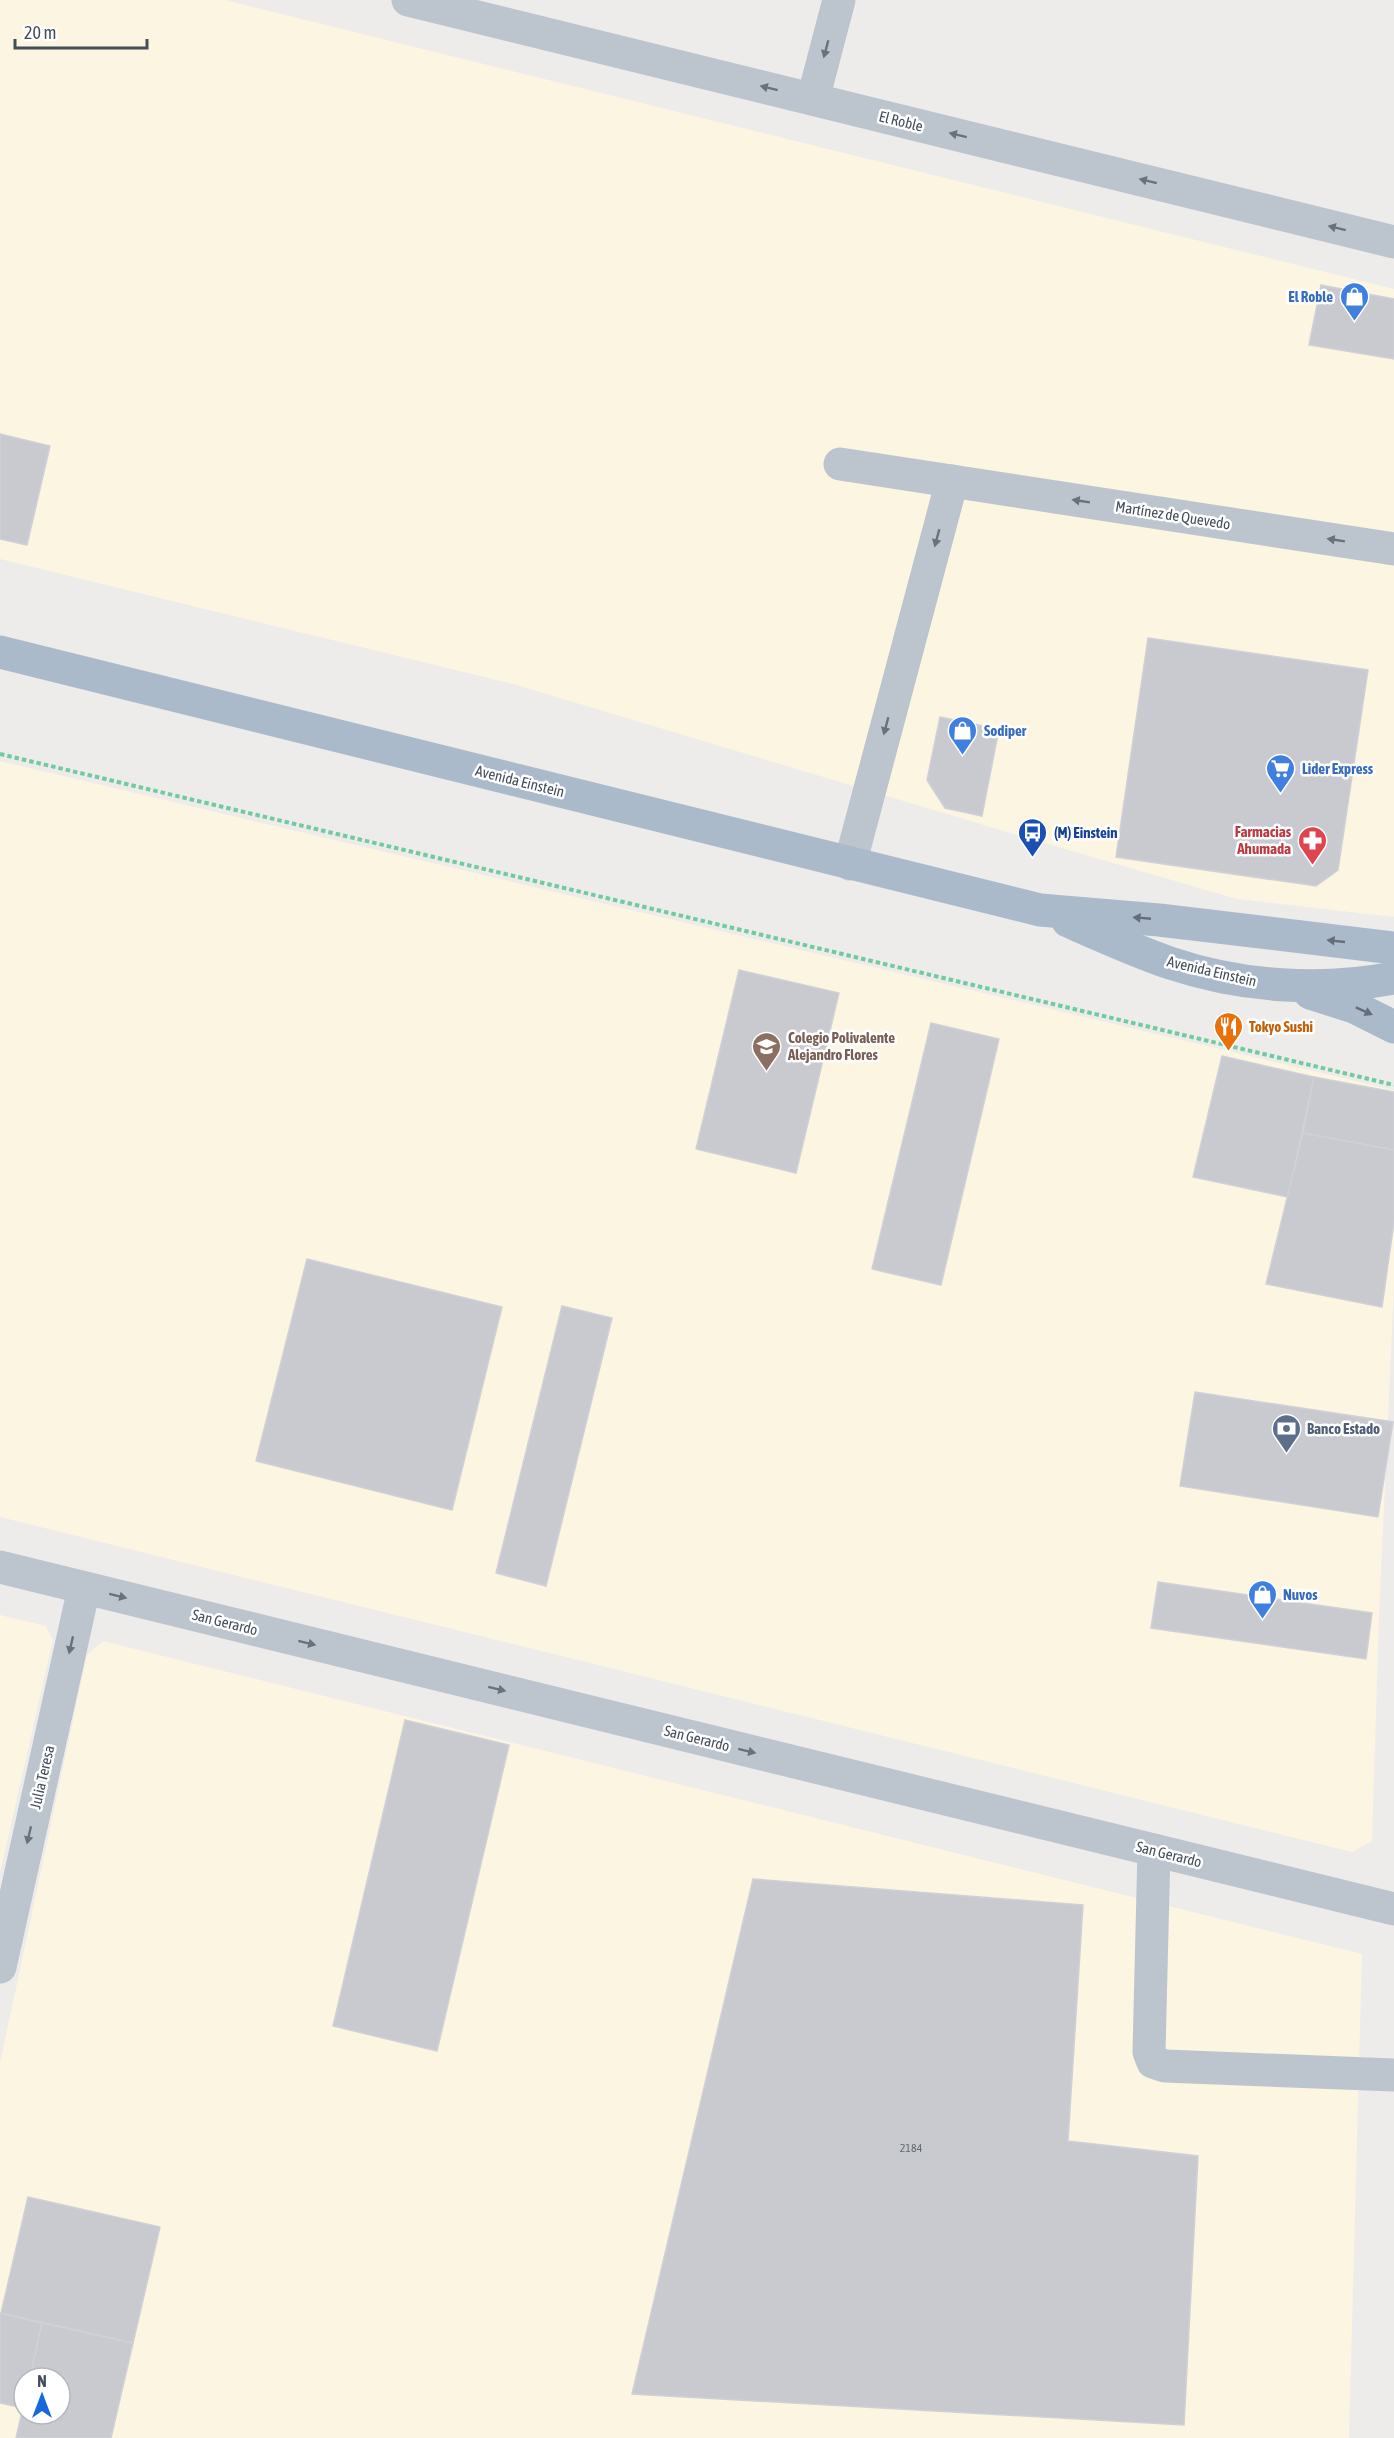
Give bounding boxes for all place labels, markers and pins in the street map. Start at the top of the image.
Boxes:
shop icon: El Roble [1338,280,1370,322]
place label: El Roble [1288,288,1333,305]
shop icon: Sodiper [947,714,979,756]
place label: Sodiper [984,722,1027,739]
supermarket icon: Lider Express [1265,752,1297,794]
place label: Lider Express [1302,760,1374,777]
bus stop icon: (M) Einstein [1017,816,1049,858]
place label: Farmacias Ahumada [1235,823,1292,857]
place label: (M) Einstein [1054,824,1117,841]
pharmacy icon: Farmacias Ahumada [1296,824,1328,866]
restaurant icon: Tokyo Sushi [1212,1010,1244,1052]
place label: Tokyo Sushi [1249,1018,1313,1035]
place label: Colegio Polivalente Alejandro Flores [787,1029,895,1063]
school or university icon: Colegio Polivalente Alejandro Flores [751,1030,783,1072]
bank icon: Banco Estado [1270,1412,1302,1454]
place label: Banco Estado [1307,1420,1380,1437]
shop icon: Nuvos [1246,1578,1278,1620]
place label: Nuvos [1283,1586,1318,1603]

